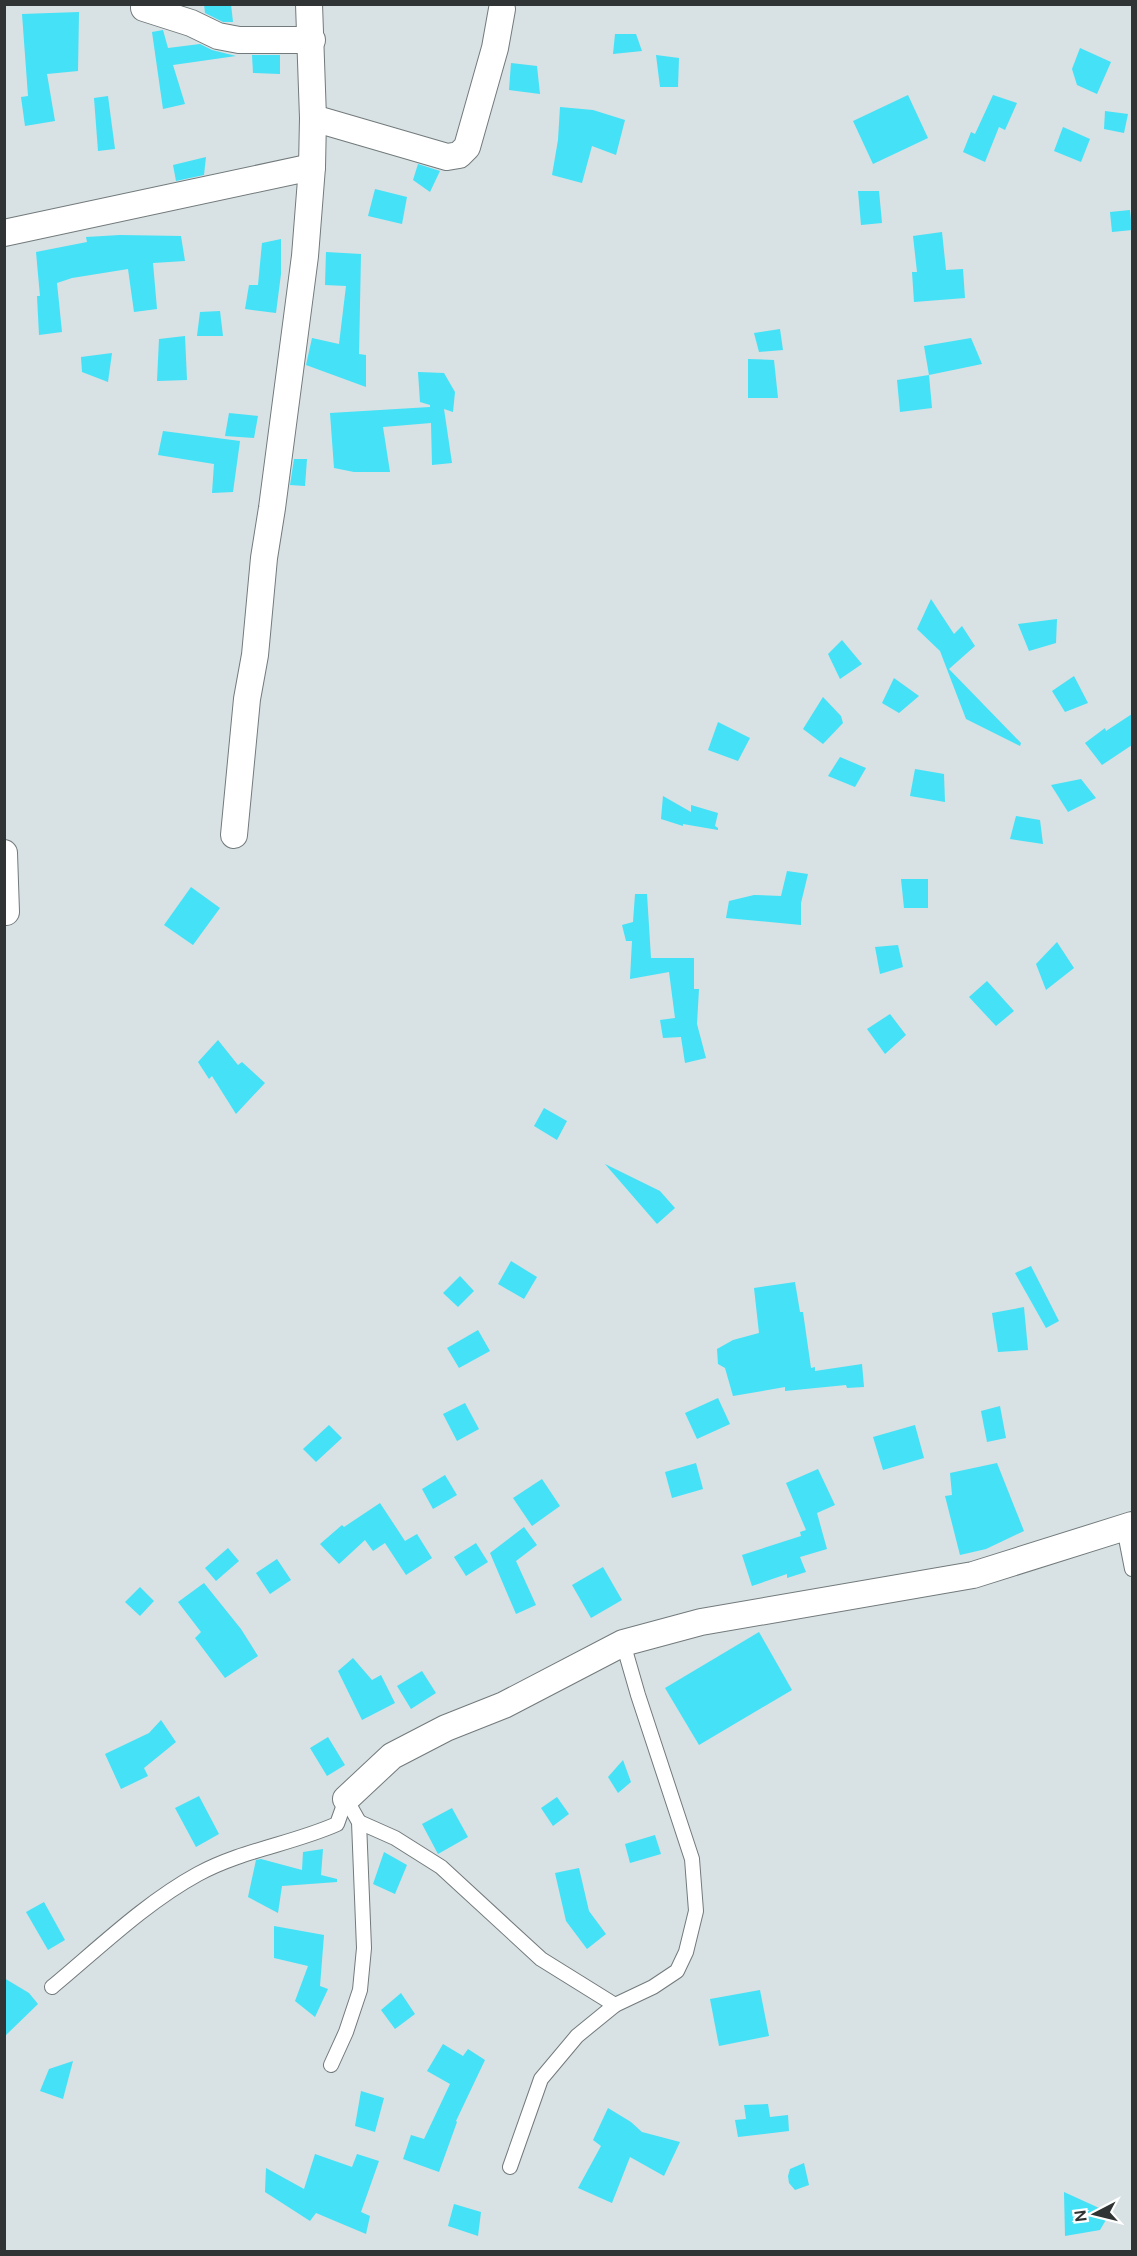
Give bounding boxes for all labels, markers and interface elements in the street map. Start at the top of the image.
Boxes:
north arrow [1065,2184,1125,2244]
text: N [1069,2209,1092,2223]

